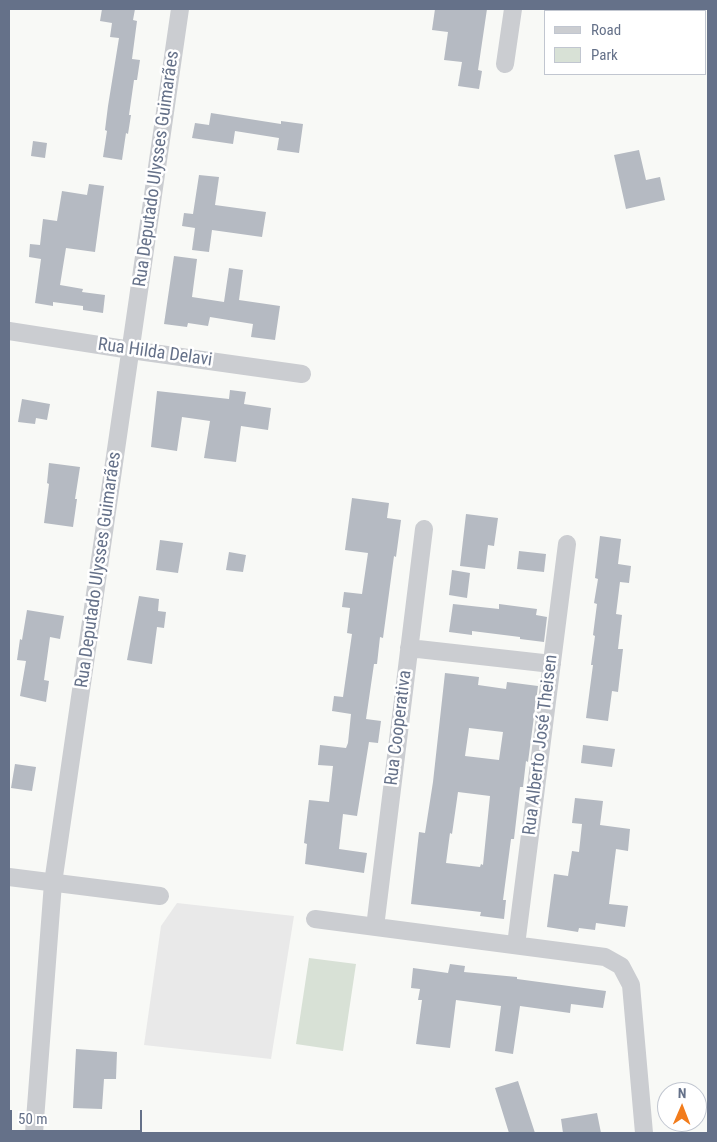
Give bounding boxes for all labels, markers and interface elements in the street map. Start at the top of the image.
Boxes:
legend [544,10,707,75]
text: Road [591,21,621,39]
text: Park [591,46,618,64]
street label: Rua Deputado Ulysses Guimarães [130,49,184,289]
street label: Rua Hilda Delavi [96,334,214,372]
street label: Rua Deputado Ulysses Guimarães [72,450,126,690]
street label: Rua Alberto José Theisen [519,654,563,836]
street label: Rua Cooperativa [381,669,417,787]
north arrow [657,1082,707,1132]
text: N [678,1085,687,1101]
scale bar [12,1100,145,1132]
text: 50 m [18,1110,48,1128]

